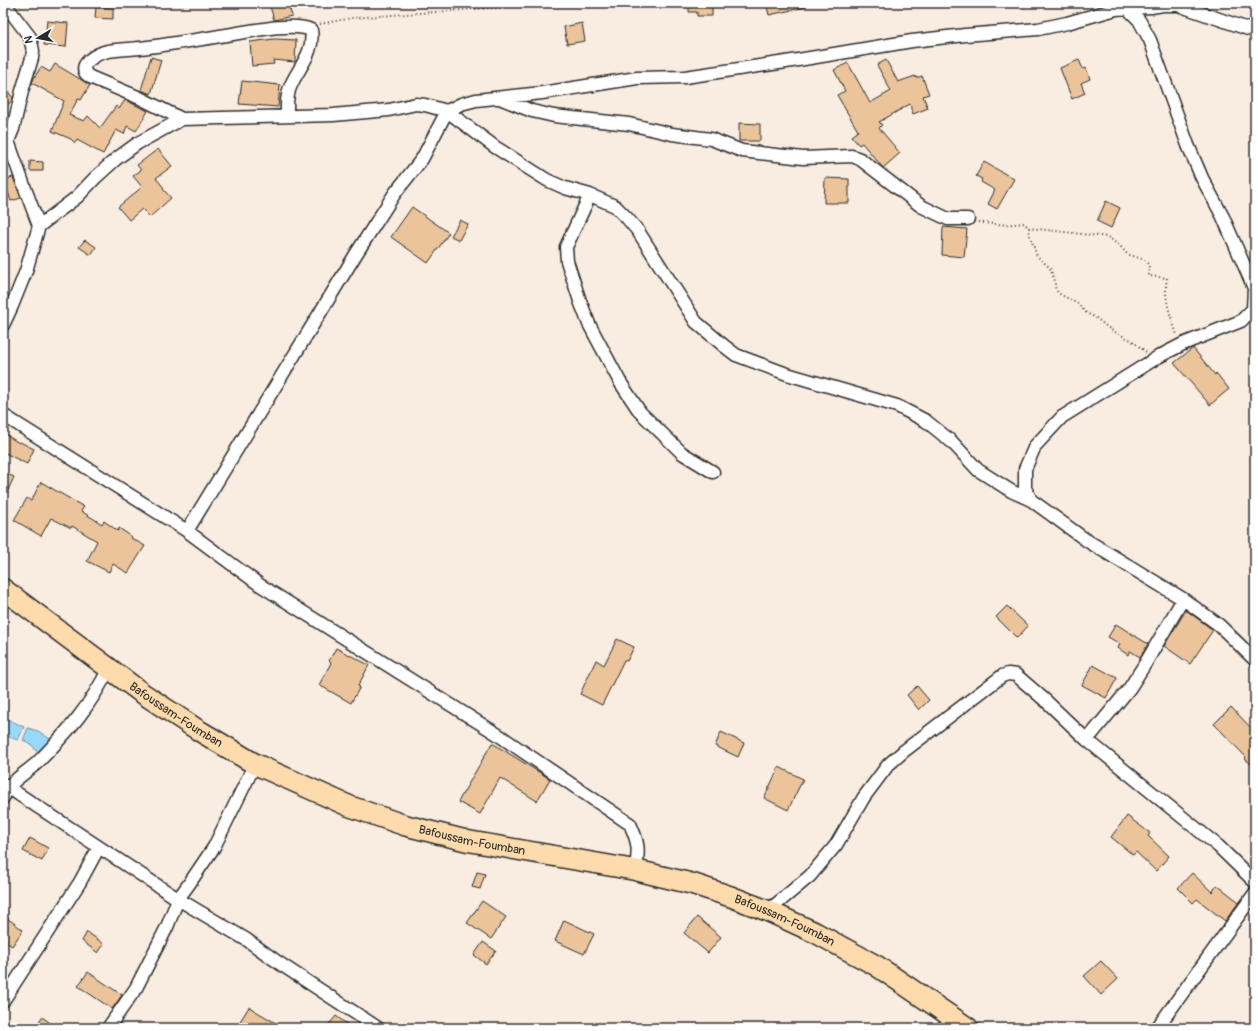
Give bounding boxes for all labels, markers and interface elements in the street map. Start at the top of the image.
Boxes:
north arrow [18,18,58,58]
text: N [21,34,36,44]
street label: Bafoussam-Foumban [126,679,225,751]
street label: Bafoussam-Foumban [417,822,527,859]
street label: Bafoussam-Foumban [732,892,837,950]

